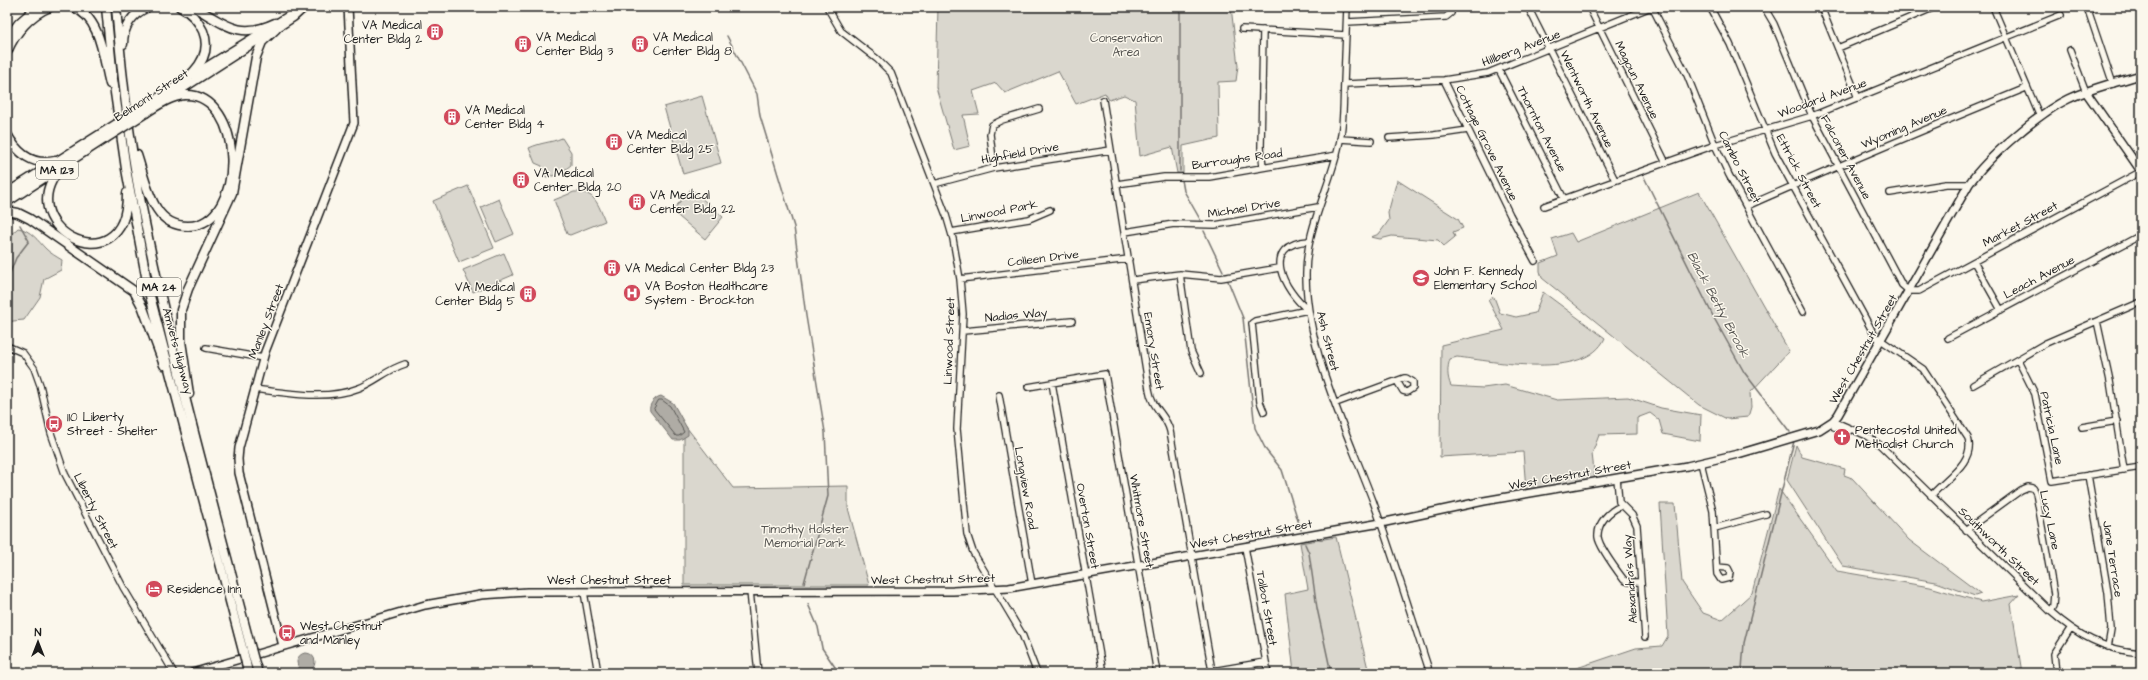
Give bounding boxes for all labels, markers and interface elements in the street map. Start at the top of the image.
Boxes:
place label: VA Medical Center Bldg 2 [344,17,422,49]
building icon: VA Medical Center Bldg 2 [425,22,445,42]
street label: Hillberg Avenue [1480,26,1564,72]
place label: VA Medical Center Bldg 3 [536,29,613,61]
place label: VA Medical Center Bldg 8 [653,29,732,61]
park label: Conservation Area [1090,30,1162,61]
building icon: VA Medical Center Bldg 3 [513,34,533,54]
building icon: VA Medical Center Bldg 8 [630,34,650,54]
street label: Magoun Avenue [1609,38,1663,123]
street label: Wentworth Avenue [1556,48,1618,151]
street label: Belmont Street [111,65,192,126]
street label: Woodard Avenue [1775,74,1870,122]
street label: Cottage Grove Avenue [1450,83,1522,205]
street label: Thornton Avenue [1513,83,1571,175]
place label: VA Medical Center Bldg 4 [465,102,545,134]
street label: Wyoming Avenue [1859,102,1951,154]
building icon: VA Medical Center Bldg 4 [442,107,462,127]
street label: Falconer Avenue [1816,112,1875,203]
place label: VA Medical Center Bldg 25 [627,127,714,159]
street label: Cambo Street [1714,128,1765,207]
street label: Ettrick Street [1772,131,1825,212]
building icon: VA Medical Center Bldg 25 [604,132,624,152]
street label: Highfield Drive [980,138,1061,170]
street label: Burroughs Road [1191,145,1284,175]
road number: MA 123 [36,161,78,179]
place label: VA Medical Center Bldg. 20 [534,165,622,197]
building icon: VA Medical Center Bldg. 20 [511,170,531,190]
place label: VA Medical Center Bldg 22 [650,187,735,219]
building icon: VA Medical Center Bldg 22 [627,192,647,212]
street label: Michael Drive [1206,194,1282,223]
street label: Linwood Park [959,196,1040,227]
street label: Market Street [1980,197,2061,251]
street label: Colleen Drive [1006,246,1080,271]
water label: Black Betty Brook [1682,248,1754,362]
street label: Leach Avenue [2001,251,2078,303]
building icon: VA Medical Center Bldg 23 [602,258,622,278]
place label: VA Medical Center Bldg 23 [625,260,774,278]
place label: John F. Kennedy Elementary School [1434,263,1537,295]
school or university icon: John F. Kennedy Elementary School [1411,268,1431,288]
road number: MA 24 [137,278,181,296]
place label: VA Boston Healthcare System - Brockton [645,278,769,310]
place label: VA Medical Center Bldg 5 [435,279,515,311]
street label: Manley Street [244,281,290,361]
hospital icon: VA Boston Healthcare System - Brockton [622,283,642,303]
building icon: VA Medical Center Bldg 5 [518,284,538,304]
street label: West Chestnut Street [1825,291,1902,407]
street label: Linwood Street [939,297,960,385]
street label: Nadias Way [984,304,1048,328]
street label: Amvets Highway [157,306,197,397]
street label: Ash Street [1312,309,1343,373]
street label: Emory Street [1138,311,1168,391]
street label: Patricia Lane [2035,390,2068,467]
place label: 110 Liberty Street - Shelter [67,409,158,440]
bus stop icon: 110 Liberty Street - Shelter [44,414,64,434]
place label: Pentecostal United Methodist Church [1855,422,1957,453]
church icon: Pentecostal United Methodist Church [1832,427,1852,447]
street label: Longview Road [1009,445,1041,531]
street label: West Chestnut Street [1508,456,1633,495]
street label: Liberty Street [68,470,122,553]
street label: Whitmore Street [1125,473,1158,569]
street label: Overton Street [1072,482,1103,570]
street label: Lucy Lane [2034,489,2064,552]
street label: Southworth Street [1954,503,2043,590]
street label: West Chestnut Street [1189,515,1314,554]
street label: Jane Terrace [2098,520,2127,599]
park label: Timothy Holster Memorial Park [761,521,849,552]
street label: Alexandra's Way [1619,533,1643,624]
street label: Talbot Street [1252,569,1281,647]
street label: West Chestnut Street [871,570,995,589]
street label: West Chestnut Street [547,572,671,589]
hotel icon: Residence Inn [144,579,164,599]
place label: Residence Inn [167,581,241,598]
place label: West Chestnut and Manley [300,618,382,650]
north arrow [18,622,58,662]
bus stop icon: West Chestnut and Manley [277,623,297,643]
text: N [35,625,42,640]

